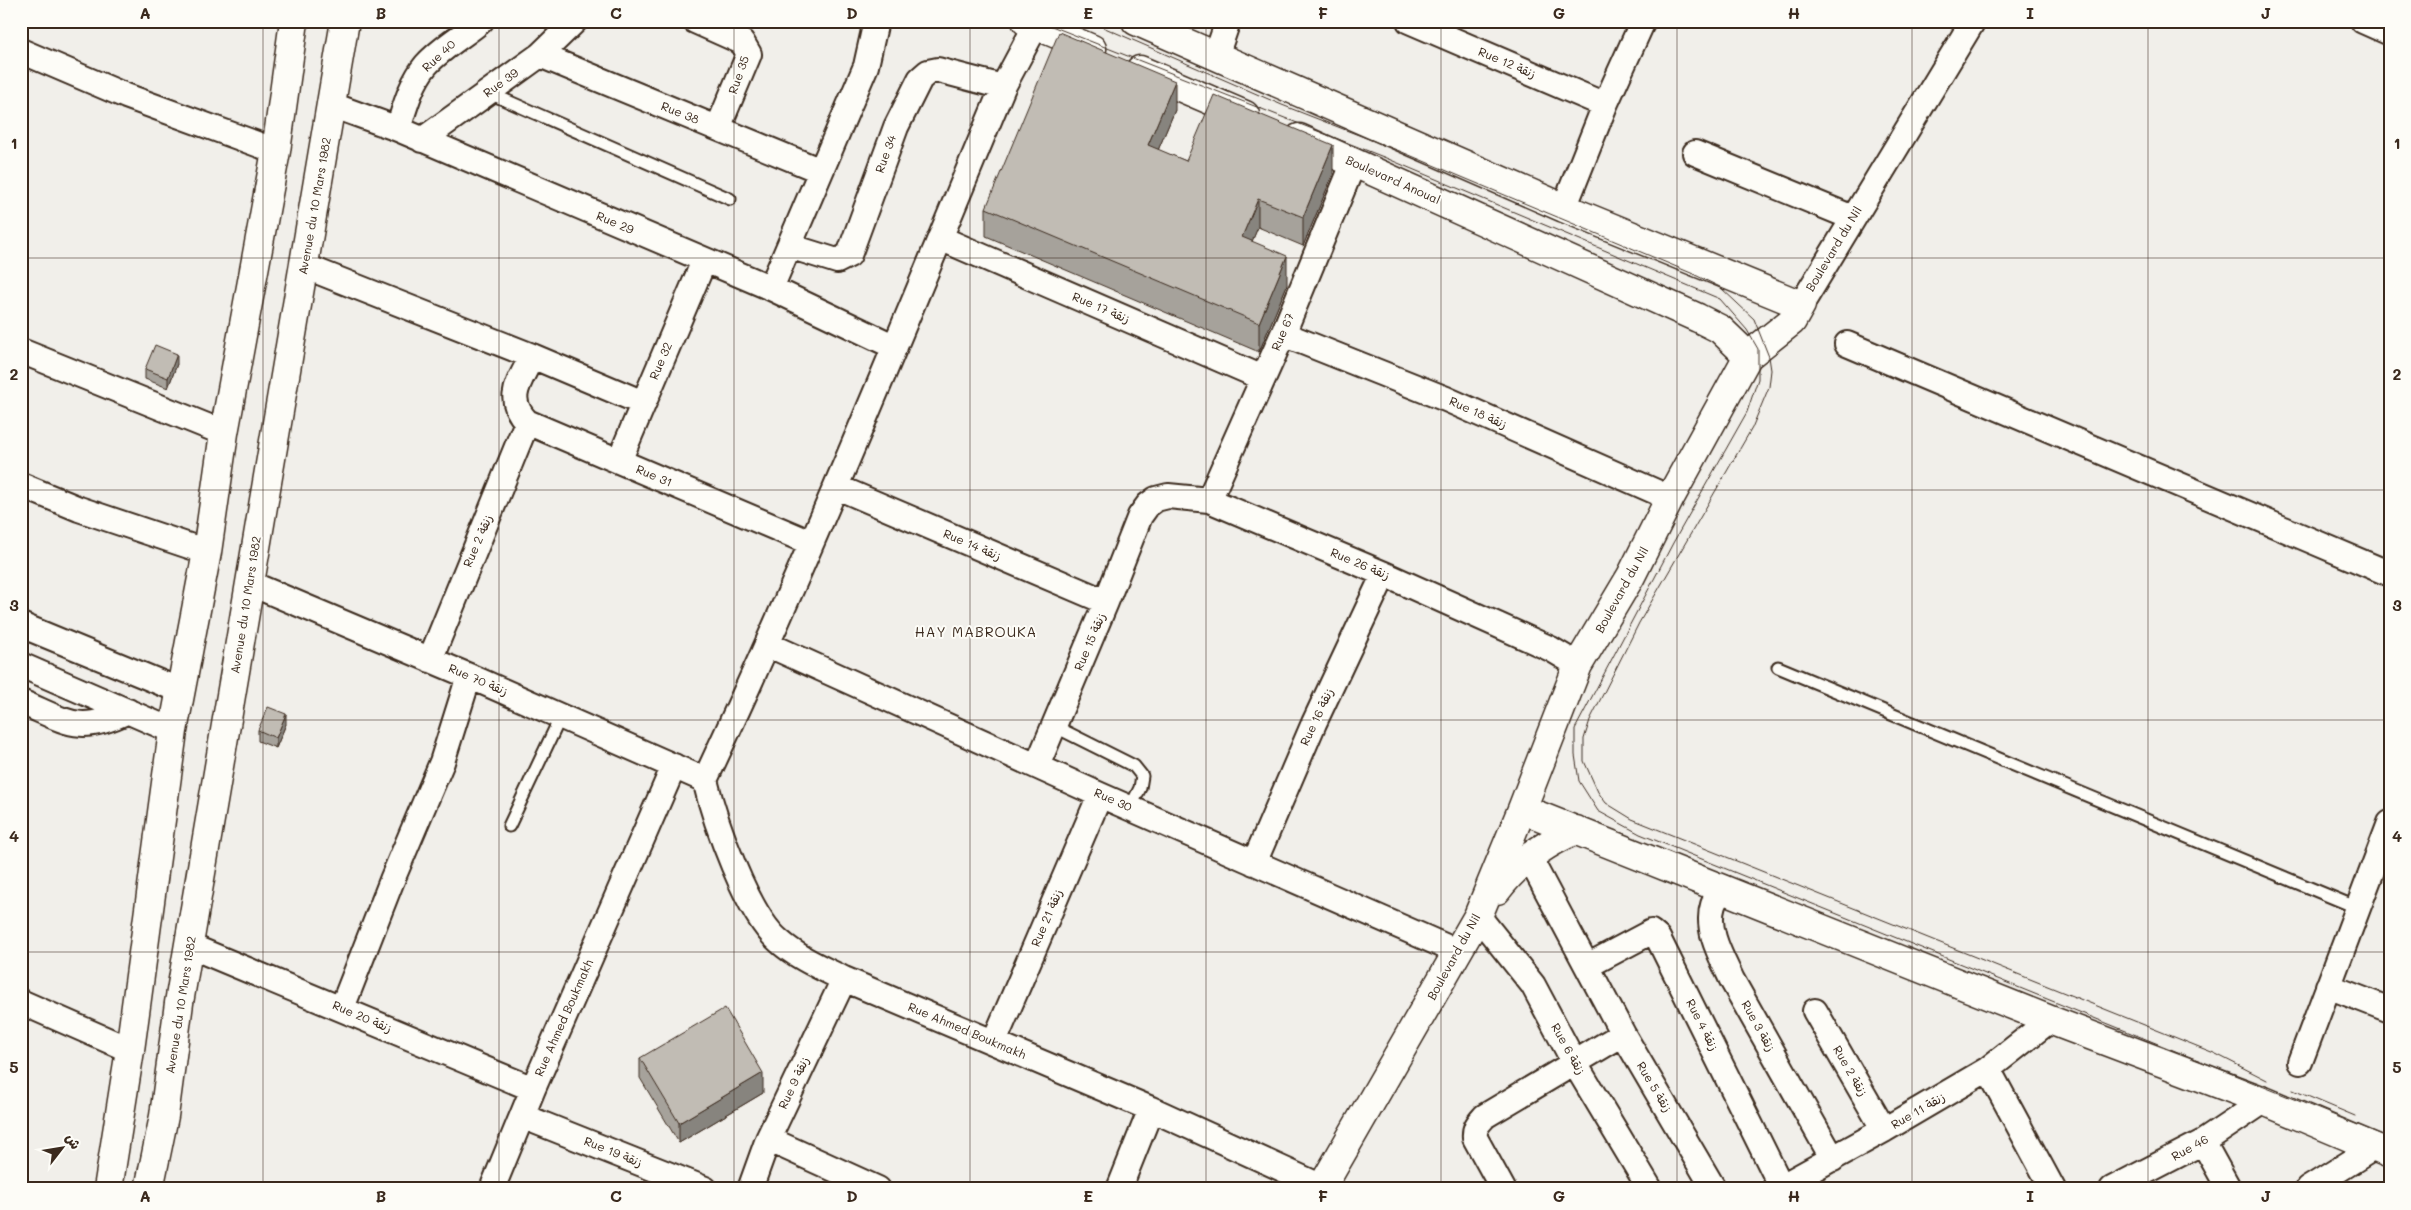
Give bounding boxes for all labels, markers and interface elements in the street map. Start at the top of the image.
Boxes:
text: A [139,2,151,23]
text: B [376,2,386,23]
text: C [610,2,622,23]
text: D [846,2,858,23]
text: E [1083,2,1093,23]
text: F [1318,2,1328,23]
text: G [1553,2,1565,23]
text: H [1788,2,1800,23]
text: I [2026,2,2034,23]
text: J [2261,2,2271,23]
street label: Rue 40 [418,35,459,75]
street label: Rue 12 زنقة [1476,43,1539,81]
street label: Rue 35 [724,53,752,96]
street label: Rue 39 [480,64,521,100]
street label: Rue 38 [659,97,702,127]
text: 1 [10,132,18,153]
street label: Rue 34 [871,132,899,175]
text: 1 [2393,132,2401,153]
street label: Avenue du 10 Mars 1982 [294,136,334,276]
street label: Boulevard Anoual [1344,151,1443,207]
street label: Boulevard du Nil [1801,203,1865,294]
street label: Rue 29 [594,207,637,237]
street label: Rue 17 زنقة [1070,288,1133,326]
street label: Rue 67 [1267,310,1297,353]
street label: Rue 32 [645,339,675,382]
text: 2 [10,363,19,384]
text: 2 [2393,363,2402,384]
street label: Rue 18 زنقة [1447,392,1510,432]
street label: Rue 31 [634,460,675,490]
street label: Rue 2 زنقة [459,512,495,569]
street label: Rue 14 زنقة [941,525,1004,563]
street label: Avenue du 10 Mars 1982 [226,535,264,675]
street label: Rue 26 زنقة [1328,543,1392,583]
street label: Boulevard du Nil [1591,543,1651,636]
text: 3 [9,594,19,615]
text: 3 [2392,594,2402,615]
street label: Rue 15 زنقة [1070,610,1108,673]
district label: HAY MABROUKA [915,622,1037,641]
street label: Rue 70 زنقة [446,659,511,699]
street label: Rue 16 زنقة [1296,685,1336,748]
street label: Rue 30 [1092,784,1135,815]
text: 4 [9,825,19,846]
text: 4 [2392,825,2402,846]
street label: Rue 21 زنقة [1027,886,1065,949]
street label: Boulevard du Nil [1423,910,1483,1003]
street label: Avenue du 10 Mars 1982 [161,935,199,1075]
street label: Rue Ahmed Boukmakh [530,956,596,1079]
street label: Rue 20 زنقة [330,996,395,1036]
street label: Rue 4 زنقة [1683,996,1723,1053]
street label: Rue 3 زنقة [1738,997,1779,1054]
street label: Rue Ahmed Boukmakh [906,998,1029,1062]
street label: Rue 6 زنقة [1548,1020,1590,1077]
street label: Rue 2 زنقة [1830,1042,1872,1099]
street label: Rue 9 زنقة [774,1054,812,1111]
text: 5 [9,1056,19,1077]
text: 5 [2392,1056,2402,1077]
street label: Rue 5 زنقة [1634,1058,1676,1115]
street label: Rue 11 زنقة [1888,1088,1947,1132]
north arrow [38,1122,88,1172]
text: ش [61,1130,86,1153]
street label: Rue 46 [2168,1130,2211,1164]
street label: Rue 19 زنقة [582,1132,645,1170]
text: A [139,1185,151,1206]
text: B [376,1185,386,1206]
text: C [610,1185,622,1206]
text: D [846,1185,858,1206]
text: E [1083,1185,1093,1206]
text: F [1318,1185,1328,1206]
text: G [1553,1185,1565,1206]
text: H [1788,1185,1800,1206]
text: I [2026,1185,2034,1206]
text: J [2261,1185,2271,1206]

